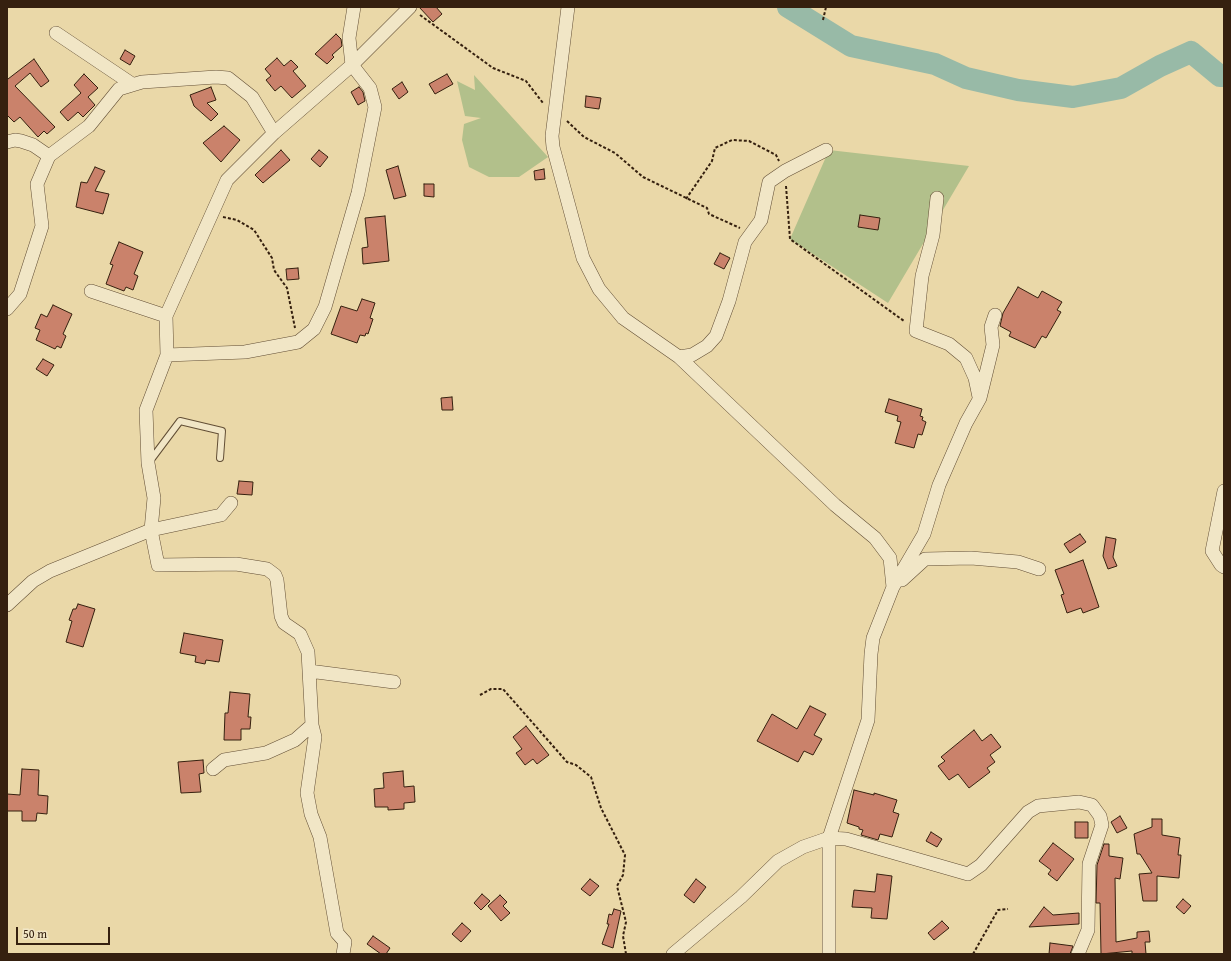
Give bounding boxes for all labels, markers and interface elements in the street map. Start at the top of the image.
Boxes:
scale bar [18,919,112,945]
text: 50 m [23,925,47,942]

